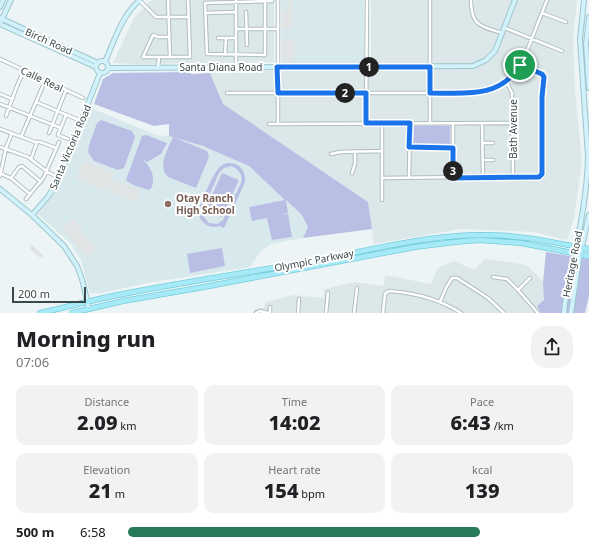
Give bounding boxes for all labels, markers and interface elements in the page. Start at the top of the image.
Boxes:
street label: Birch Road [23,24,75,58]
pin [503,48,537,82]
icon: arrive [509,54,531,76]
pin: 1 [359,57,379,77]
text: 1 [366,59,372,74]
street label: Santa Diana Road [179,60,263,74]
street label: Calle Real [18,63,66,95]
pin: 2 [335,83,355,103]
text: 2 [342,85,348,100]
street label: Bath Avenue [506,99,520,159]
street label: Santa Victoria Road [46,102,94,192]
pin: 3 [443,161,463,181]
text: 3 [450,163,456,178]
place label: Otay Ranch High School [176,191,235,217]
marker: Otay Ranch High School [163,199,173,209]
street label: Heritage Road [559,230,585,298]
street label: Olympic Parkway [273,245,356,275]
scale bar [12,285,86,304]
text: 200 m [18,286,50,301]
text: Morning run [16,323,156,353]
button: share [531,326,573,368]
text: 07:06 [16,353,49,371]
text: Distance [85,394,129,409]
text: Time [282,394,307,409]
text: Pace [470,394,494,409]
text: 2.09 [77,409,118,436]
text: 14:02 [269,409,320,436]
text: 6:43 [450,409,491,436]
text: km [118,418,137,433]
text: /km [491,418,514,433]
text: Elevation [83,462,130,477]
text: Heart rate [268,462,321,477]
text: kcal [472,462,492,477]
text: 21 [89,477,112,504]
text: 154 [264,477,298,504]
text: 139 [465,477,500,504]
text: m [112,486,125,501]
text: bpm [298,486,325,501]
text: 500 m [16,523,54,541]
text: 6:58 [80,523,106,541]

